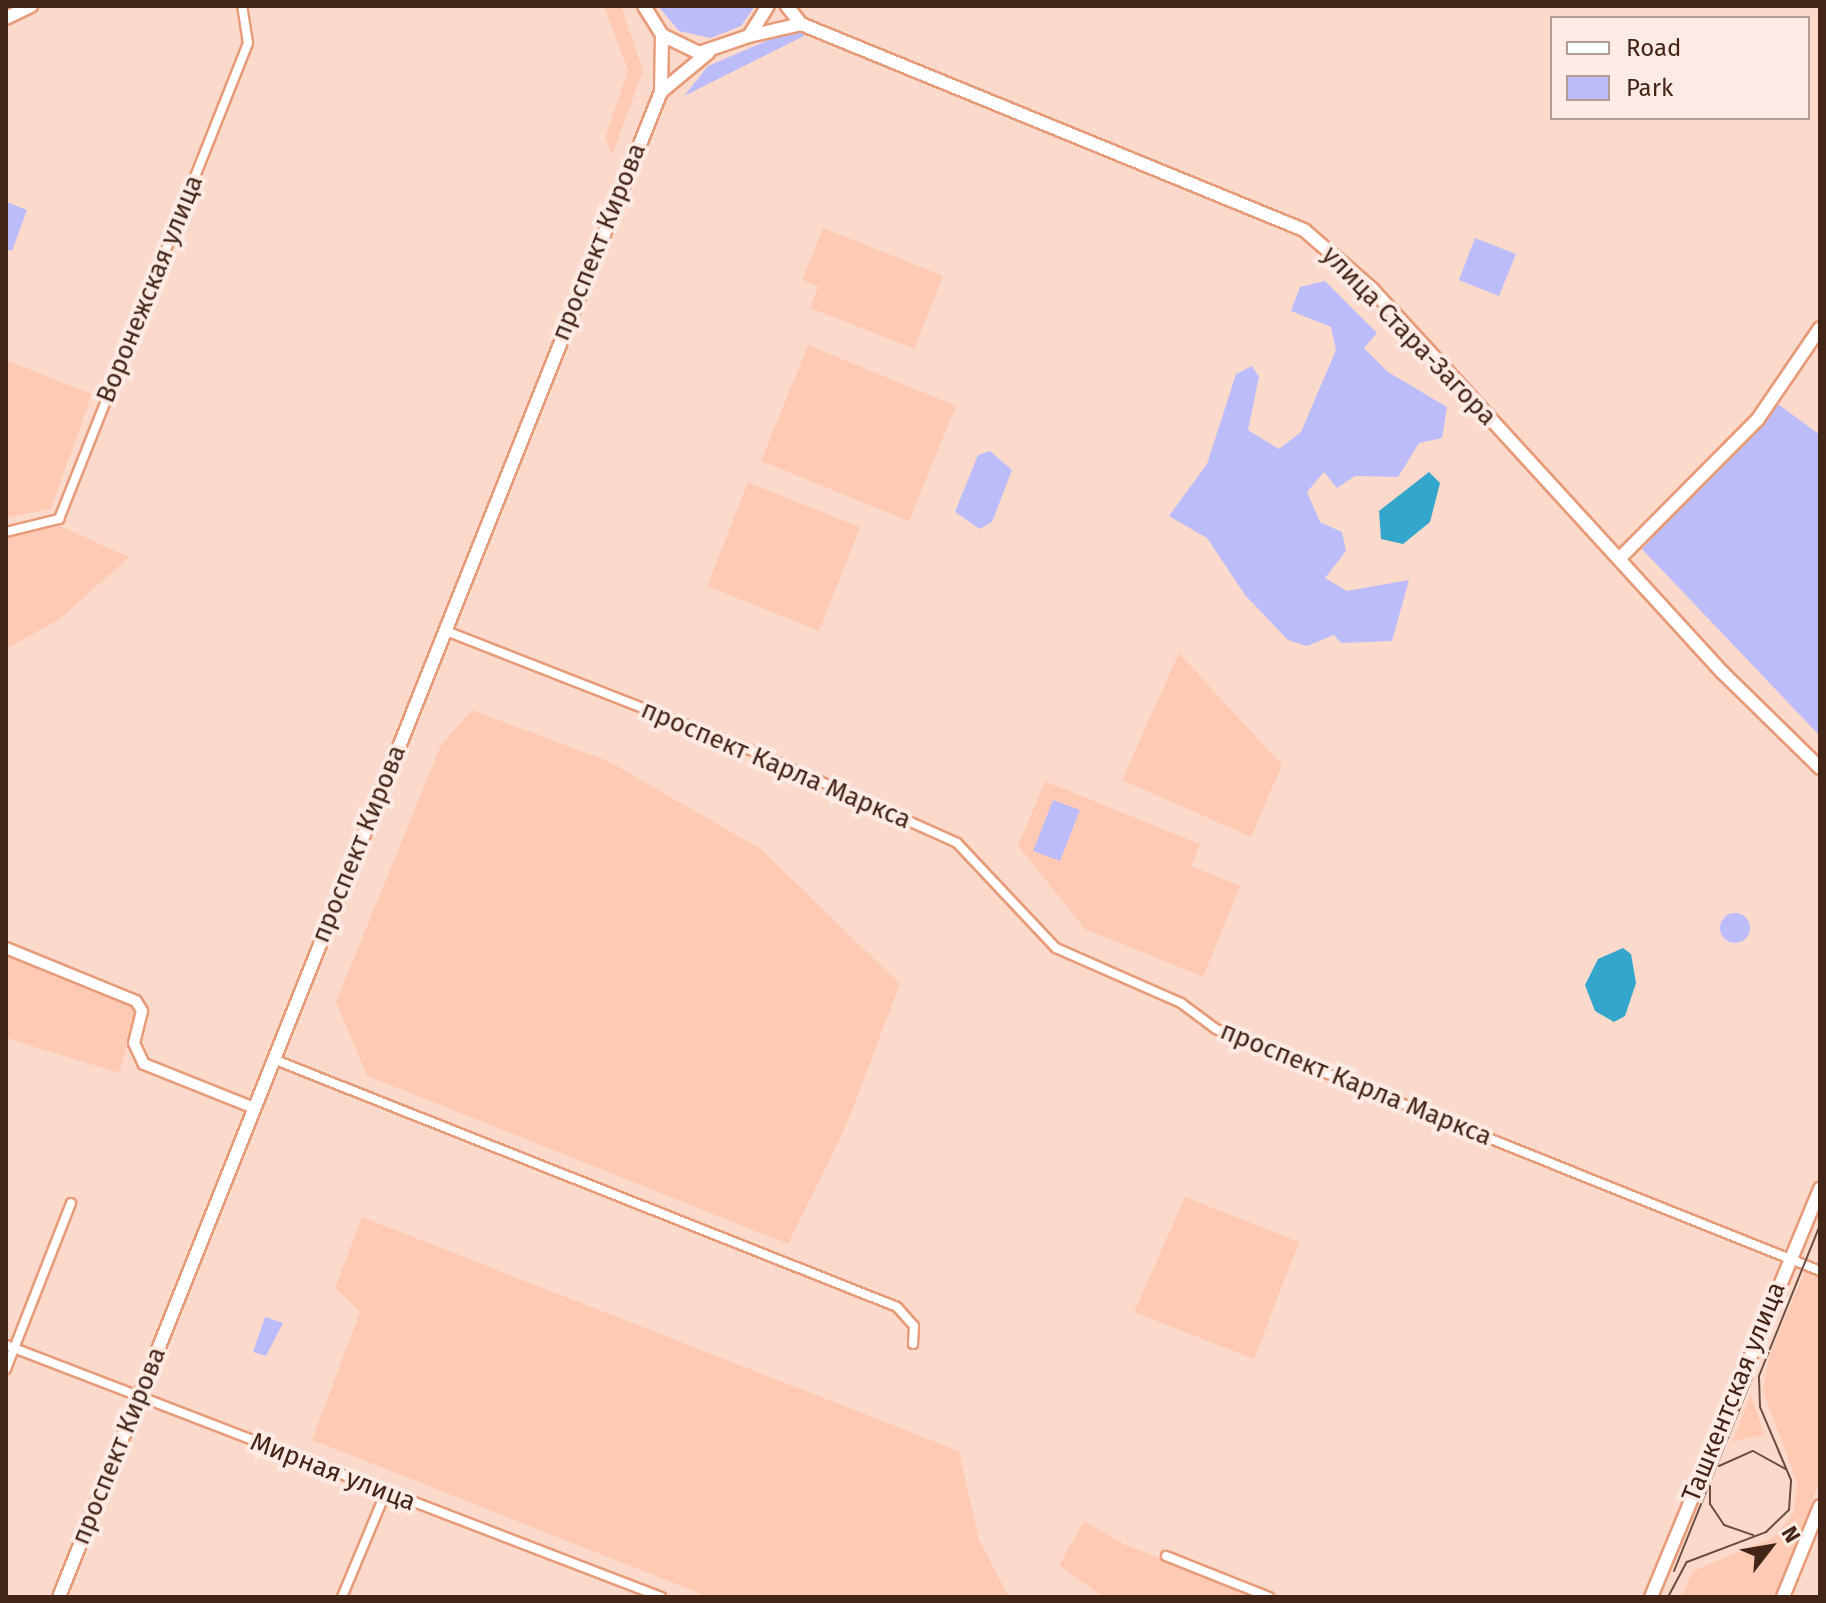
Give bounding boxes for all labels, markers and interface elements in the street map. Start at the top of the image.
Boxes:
legend [1550,16,1810,120]
text: Road [1626,34,1681,62]
text: Park [1626,74,1673,102]
street label: проспект Кирова [545,139,653,345]
street label: Воронежская улица [90,171,210,407]
street label: улица Стара-Загора [1315,240,1503,432]
street label: проспект Карла Маркса [636,694,916,836]
street label: проспект Кирова [305,741,413,947]
street label: проспект Карла Маркса [1216,1015,1496,1153]
street label: Ташкентская улица [1676,1278,1792,1506]
street label: проспект Кирова [65,1343,173,1549]
street label: Мирная улица [246,1426,420,1518]
north arrow [1730,1507,1810,1587]
text: N [1776,1521,1806,1548]

